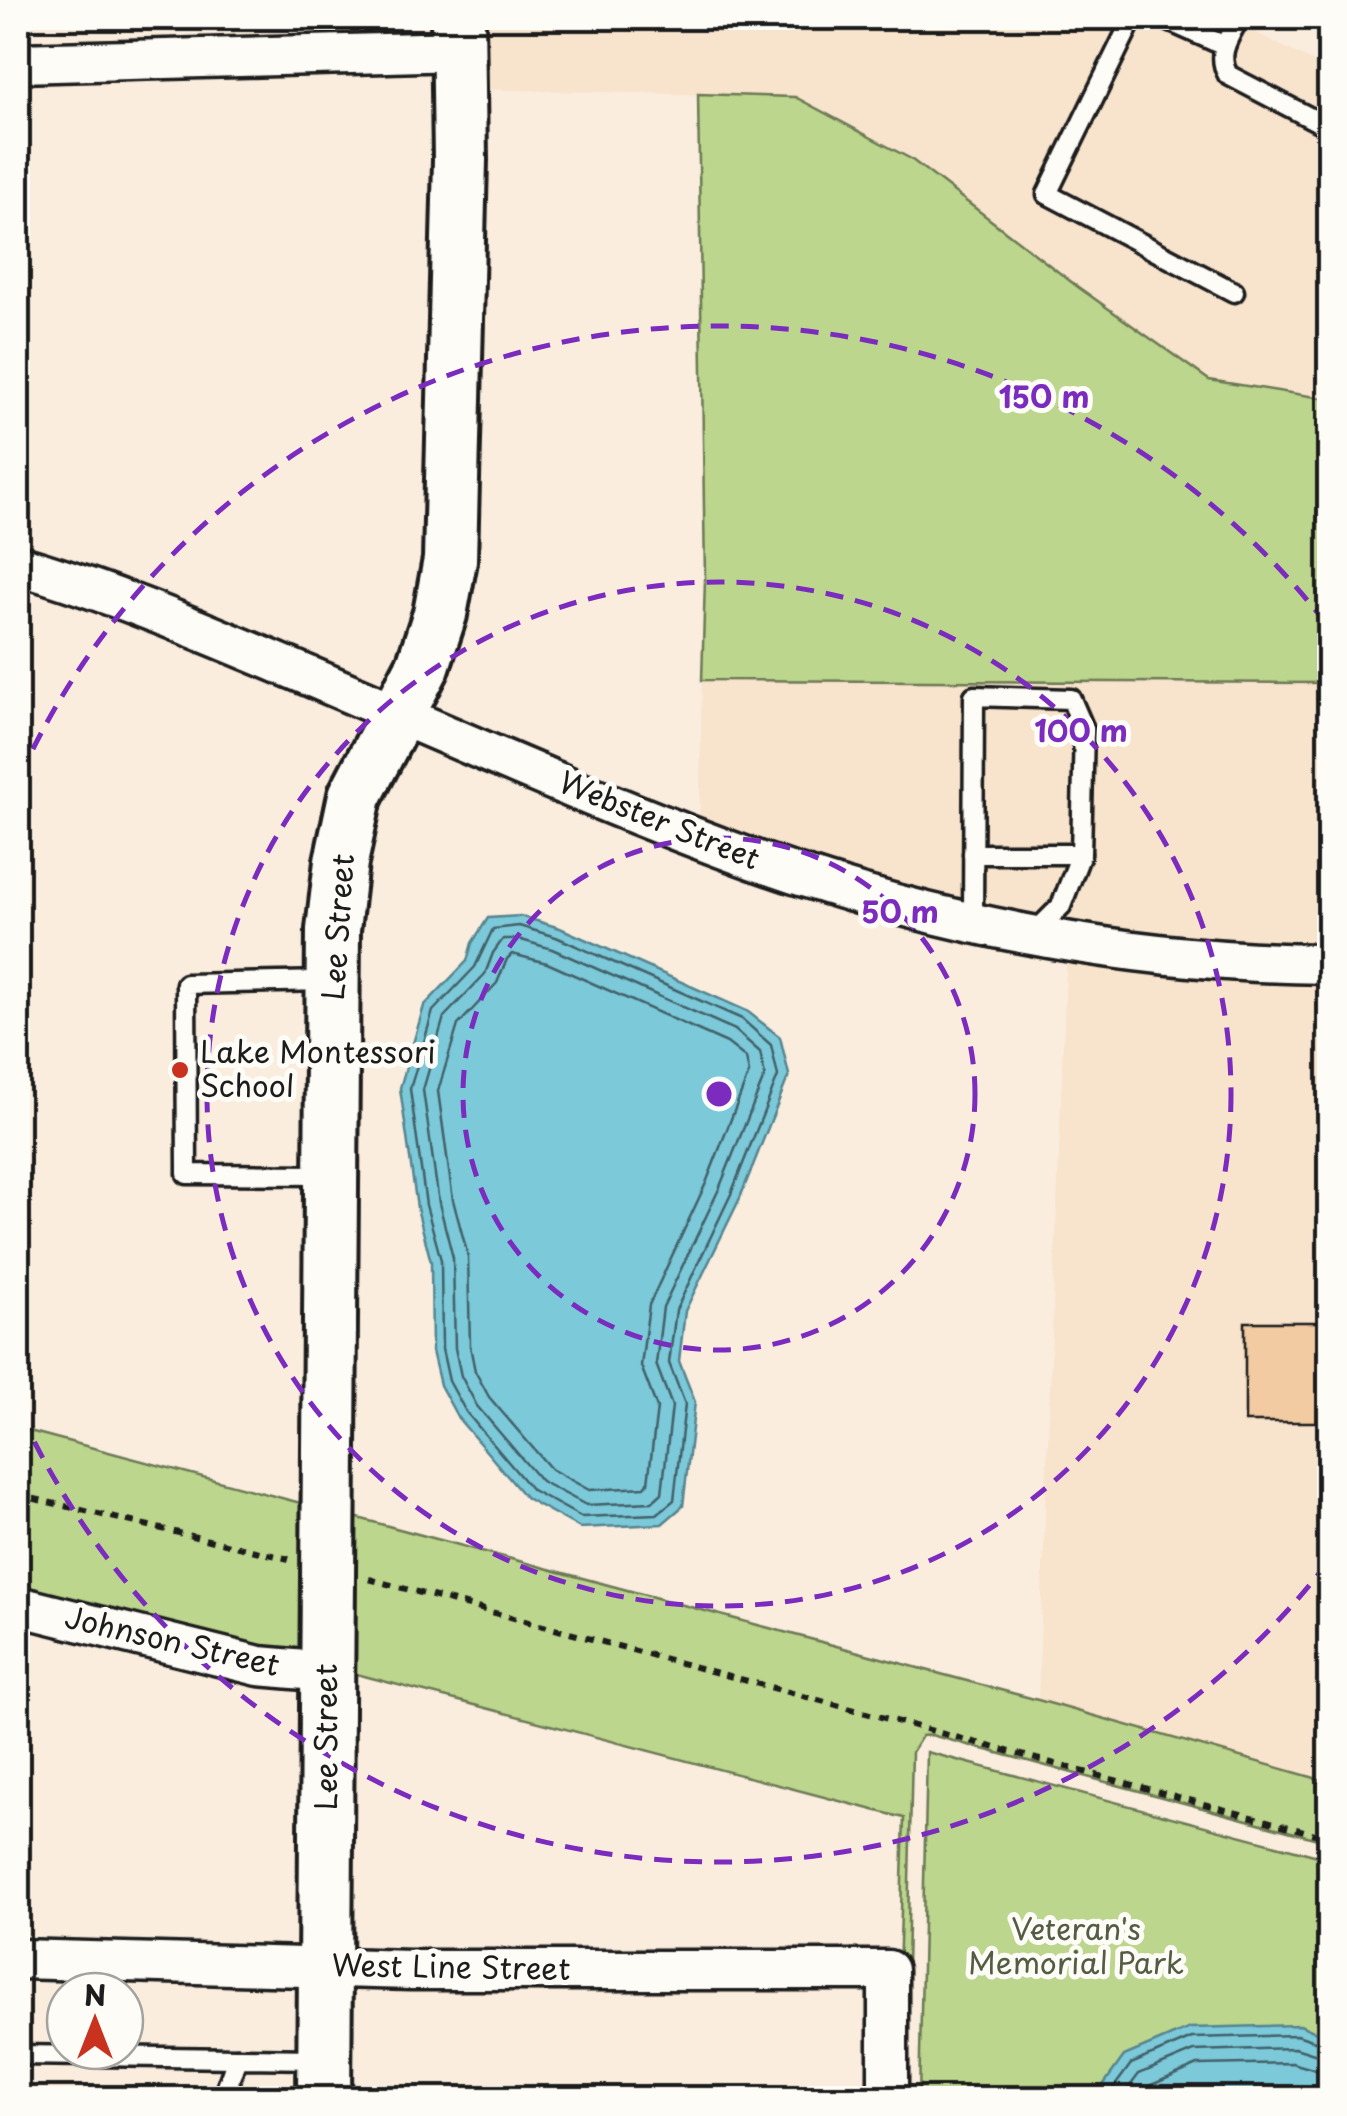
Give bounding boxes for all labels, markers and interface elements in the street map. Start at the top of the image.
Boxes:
text: 150 m [999,373,1089,418]
text: 100 m [1034,707,1128,752]
street label: Webster Street [553,758,767,879]
street label: Lee Street [309,852,364,1002]
text: 50 m [861,888,939,933]
place label: Lake Montessori School [200,1028,436,1107]
marker: Lake Montessori School [169,1059,191,1081]
centre of rings [701,1076,737,1112]
street label: Johnson Street [61,1593,284,1686]
street label: Lee Street [302,1664,347,1810]
park label: Veteran's Memorial Park [968,1905,1184,1984]
street label: West Line Street [331,1941,571,1990]
north arrow [45,1971,145,2071]
text: N [84,1973,106,2016]

